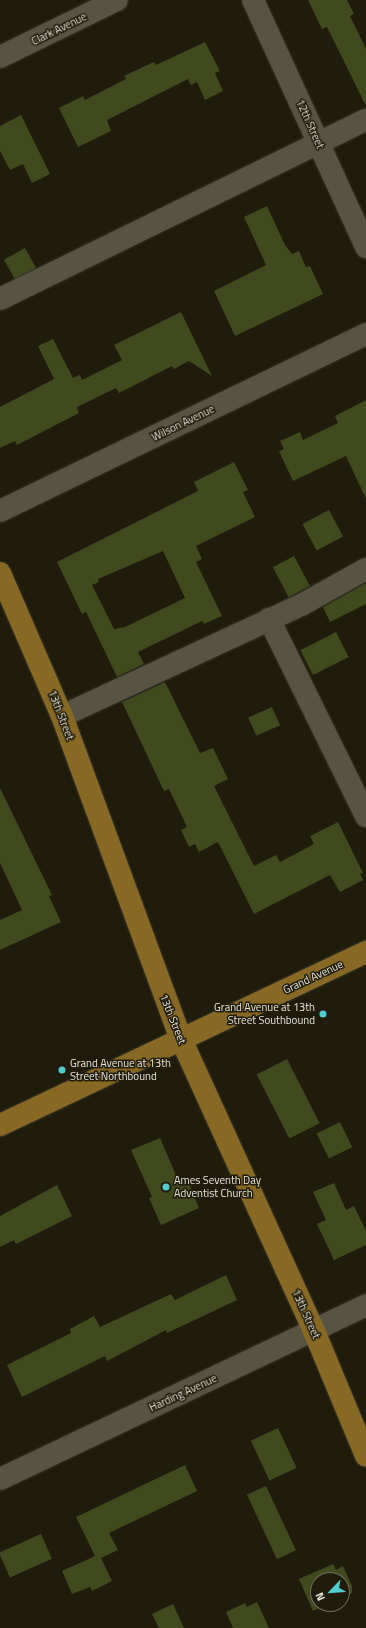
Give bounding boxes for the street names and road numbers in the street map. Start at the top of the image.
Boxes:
street label: Clark Avenue [29,10,89,48]
street label: 12th Street [293,97,327,151]
street label: Wilson Avenue [149,402,217,444]
street label: 13th Street [45,688,77,742]
street label: Grand Avenue [281,957,345,997]
street label: 13th Street [157,992,189,1046]
street label: 13th Street [289,1287,323,1341]
street label: Harding Avenue [147,1372,219,1414]

